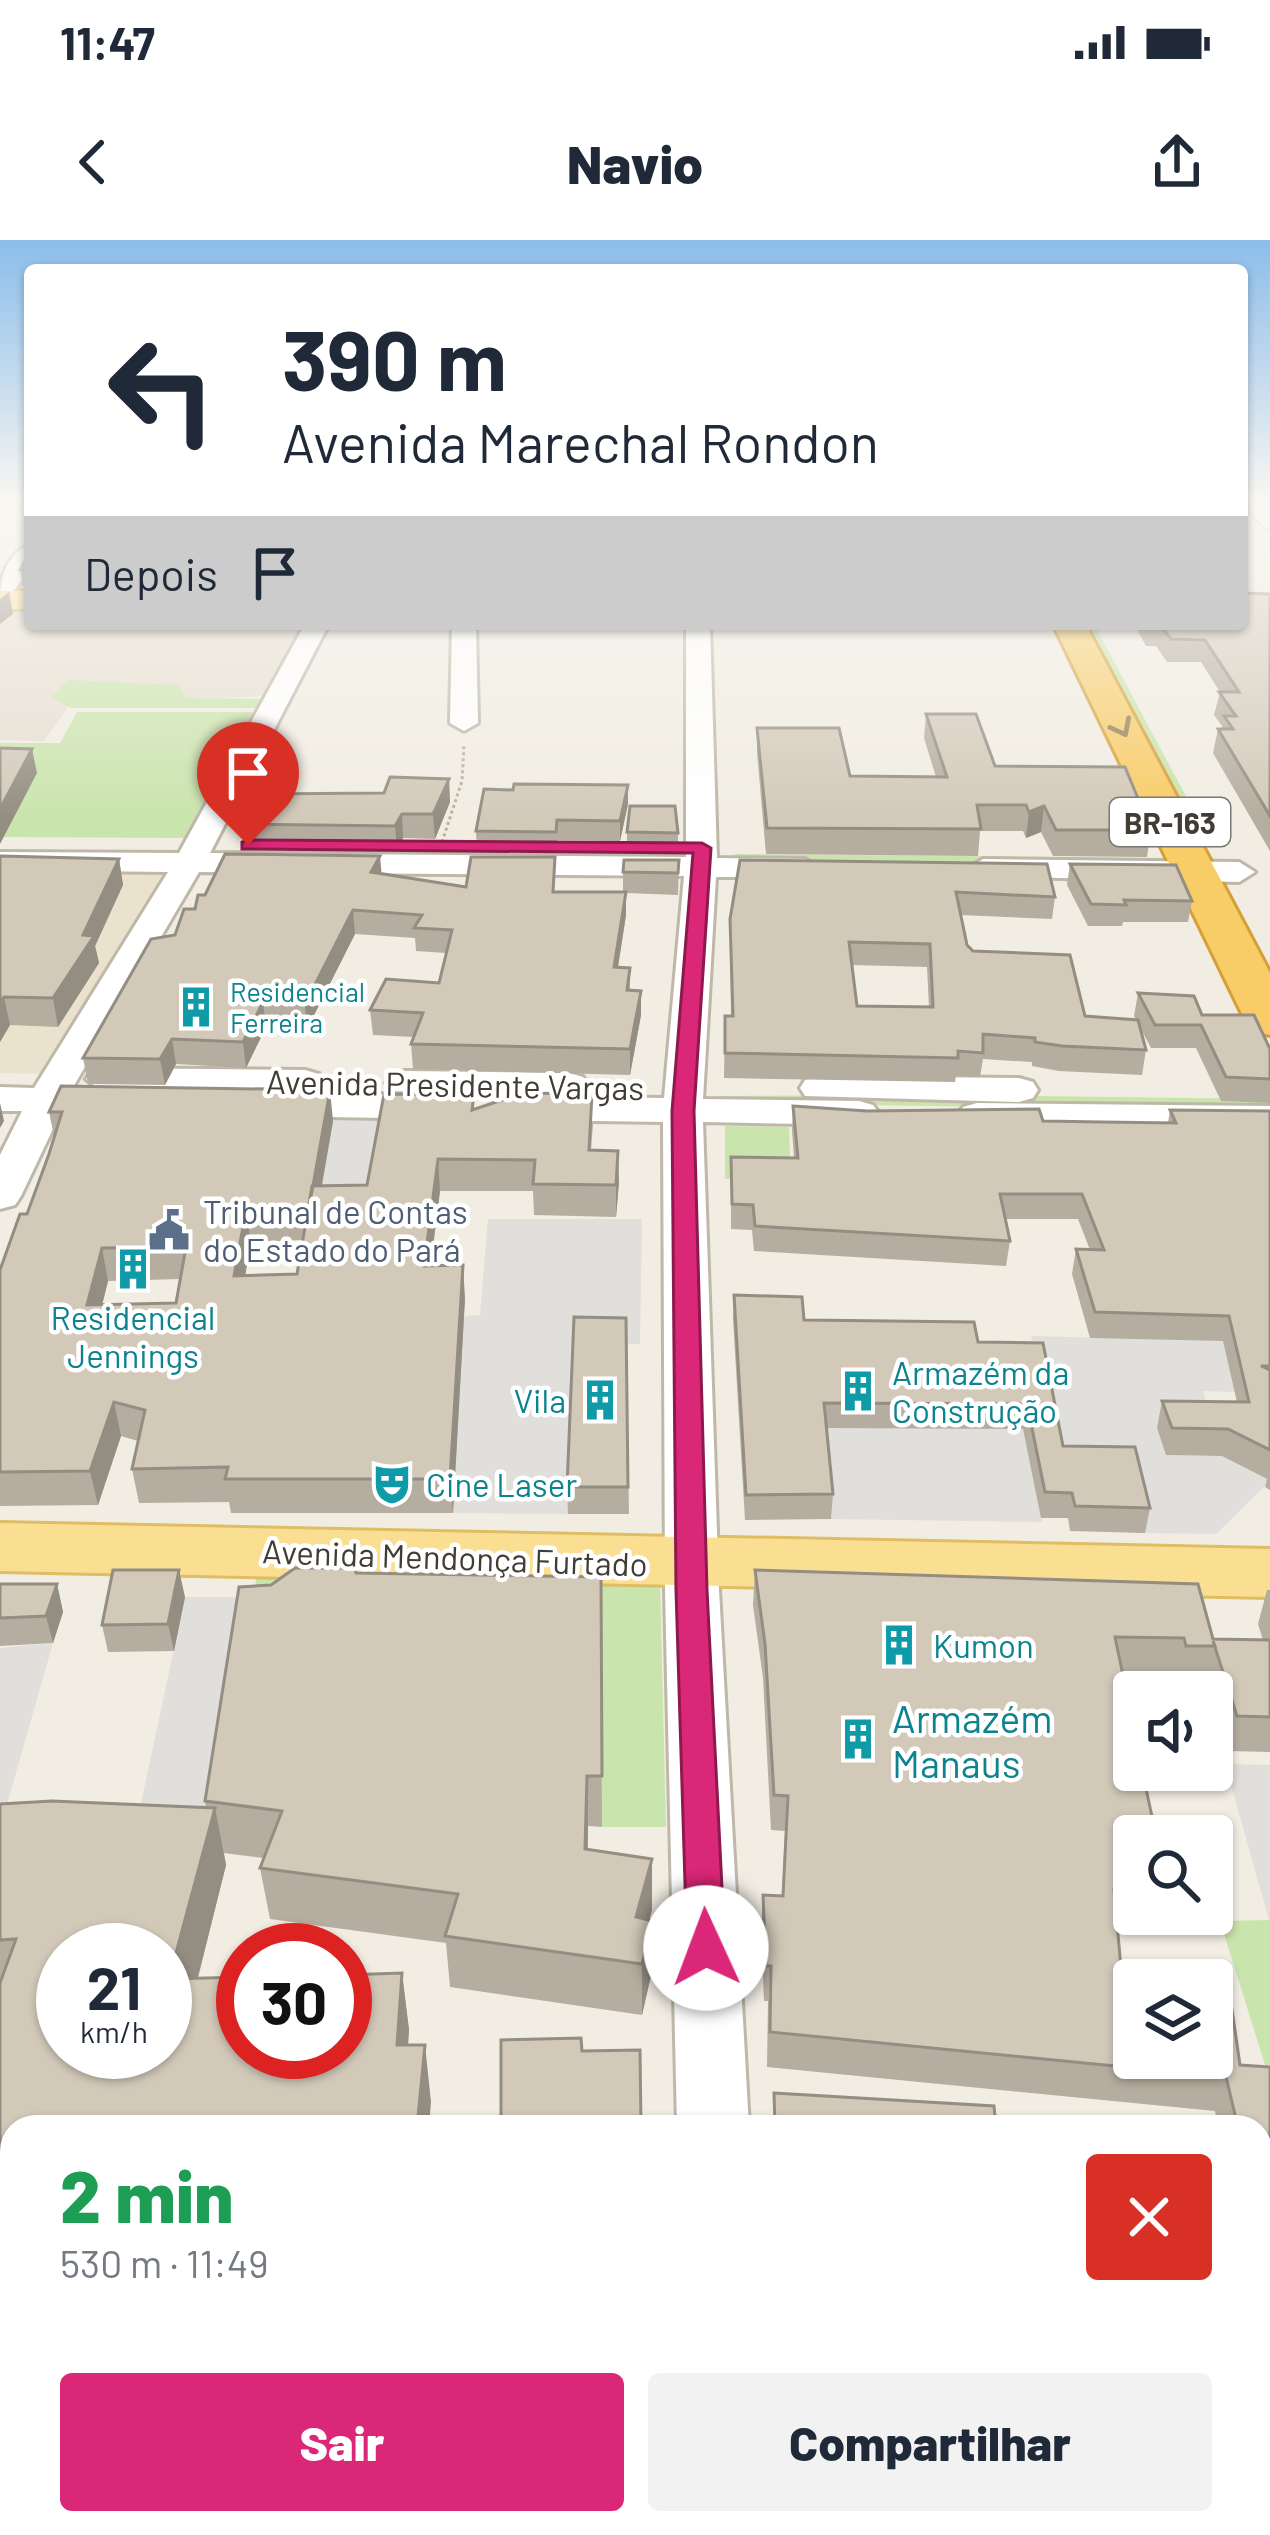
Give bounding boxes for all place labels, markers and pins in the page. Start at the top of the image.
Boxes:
pin [197,722,299,845]
place label: Residencial Ferreira [230,975,365,1038]
building icon: Residencial Ferreira [173,984,219,1030]
place label: Tribunal de Contas do Estado do Pará [203,1191,468,1269]
public building icon: Tribunal de Contas do Estado do Pará [146,1207,192,1253]
building icon: Residencial Jennings [110,1246,156,1292]
place label: Residencial Jennings [51,1297,215,1375]
place label: Armazém da Construção [892,1352,1069,1430]
building icon: Armazém da Construção [835,1368,881,1414]
building icon: Vila [577,1377,623,1423]
place label: Vila [514,1380,566,1420]
theatre icon: Cine Laser [369,1461,415,1507]
place label: Cine Laser [426,1464,577,1504]
building icon: Kumon [876,1622,922,1668]
place label: Kumon [933,1625,1034,1665]
place label: Armazém Manaus [892,1694,1052,1786]
building icon: Armazém Manaus [835,1716,881,1762]

